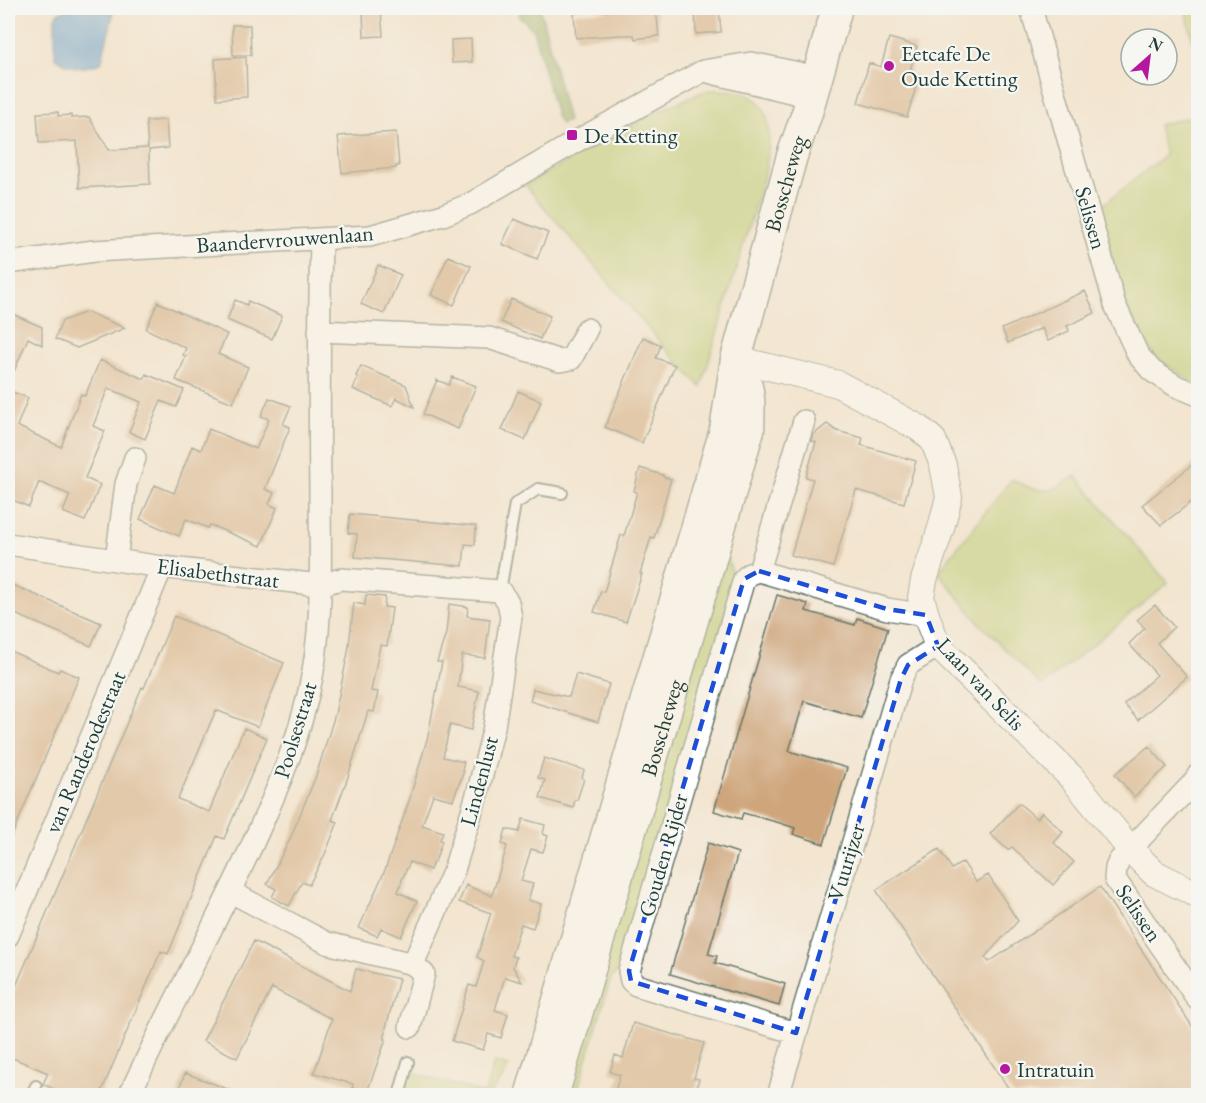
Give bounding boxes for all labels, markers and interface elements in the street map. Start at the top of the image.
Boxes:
north arrow [1119,27,1179,87]
text: N [1145,32,1166,57]
place label: Eetcafe De Oude Ketting [901,39,1018,93]
marker: Eetcafe De Oude Ketting [882,59,896,73]
place label: De Ketting [584,121,678,150]
marker: De Ketting [565,128,579,142]
street label: Bosscheweg [757,131,813,235]
street label: Selissen [1068,183,1114,253]
street label: Baandervrouwenlaan [195,218,375,260]
street label: Elisabethstraat [155,551,281,595]
street label: Laan van Selis [930,631,1032,737]
street label: van Randerodestraat [38,666,132,838]
street label: Bosscheweg [633,675,690,780]
street label: Poolsestraat [267,678,323,782]
street label: Lindenlust [453,733,505,829]
street label: Gouden Rijder [632,789,695,920]
street label: Vuurijzer [820,819,872,904]
street label: Selissen [1109,878,1169,948]
place label: Intratuin [1017,1055,1095,1084]
marker: Intratuin [998,1062,1012,1076]

